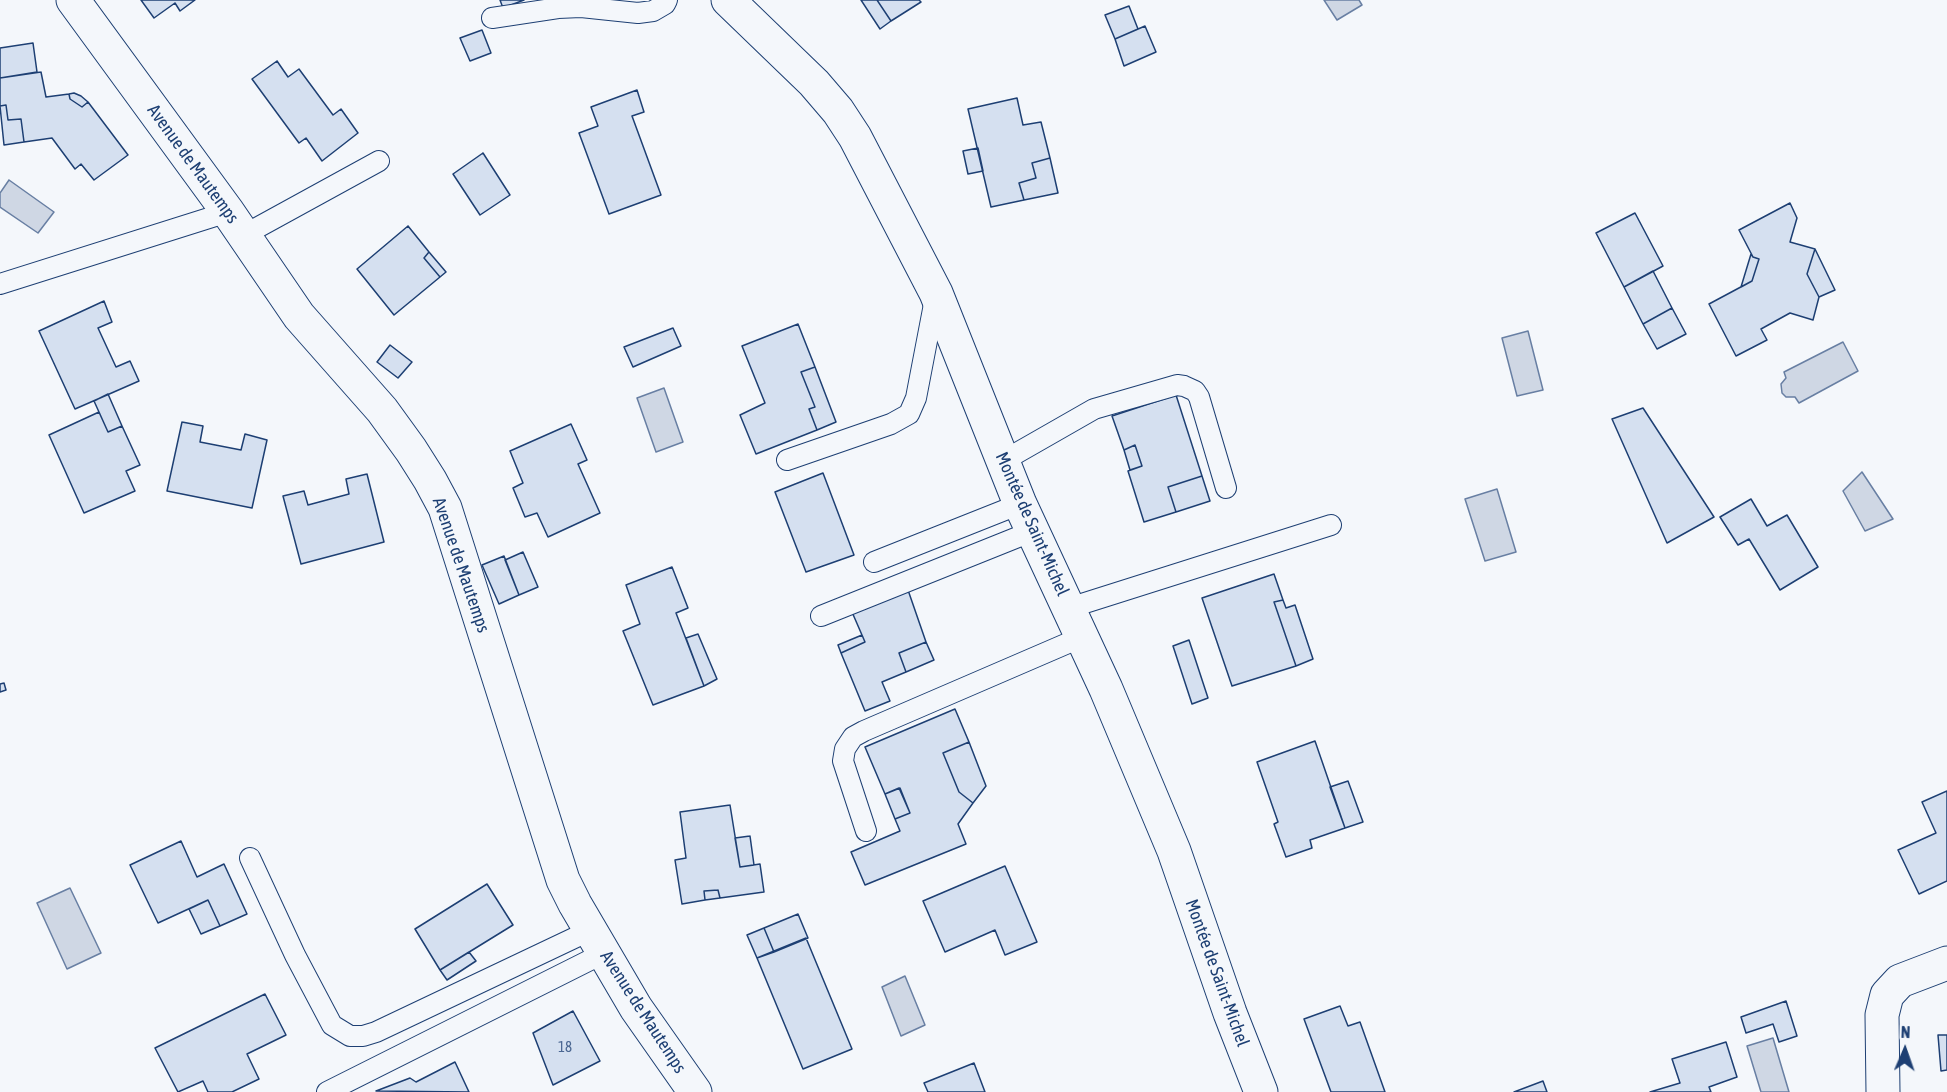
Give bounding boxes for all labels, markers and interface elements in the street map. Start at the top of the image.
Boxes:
street label: Avenue de Mautemps [143,100,243,228]
street label: Montée de Saint-Michel [991,449,1073,599]
street label: Avenue de Mautemps [428,495,494,635]
street label: Montée de Saint-Michel [1180,896,1254,1050]
street label: Avenue de Mautemps [595,947,691,1077]
north arrow [1875,1020,1935,1080]
text: N [1901,1023,1911,1041]
house number: 18 [558,1038,572,1056]

